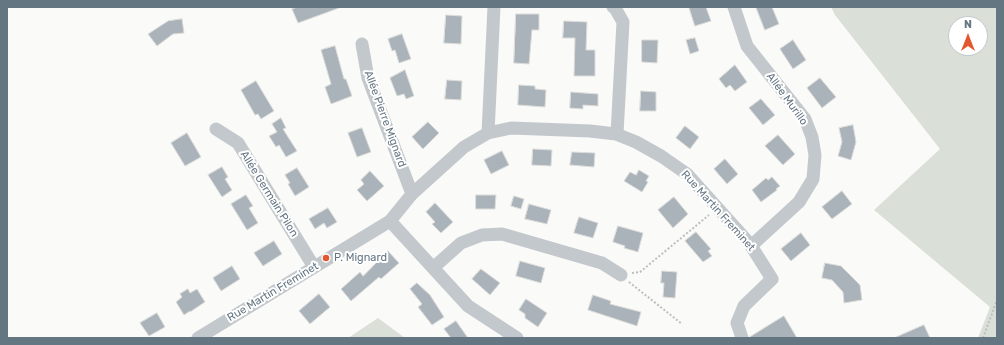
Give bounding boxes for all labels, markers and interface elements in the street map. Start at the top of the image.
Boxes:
north arrow [948,16,988,56]
text: N [964,18,972,31]
street label: Allée Pierre Mignard [361,69,409,169]
street label: Allée Murillo [764,70,810,128]
street label: Allée Germain Pilon [237,149,301,239]
street label: Rue Martin Freminet [678,168,758,254]
place label: P. Mignard [334,251,387,265]
marker: P. Mignard [321,253,331,263]
street label: Rue Martin Freminet [225,260,321,324]

